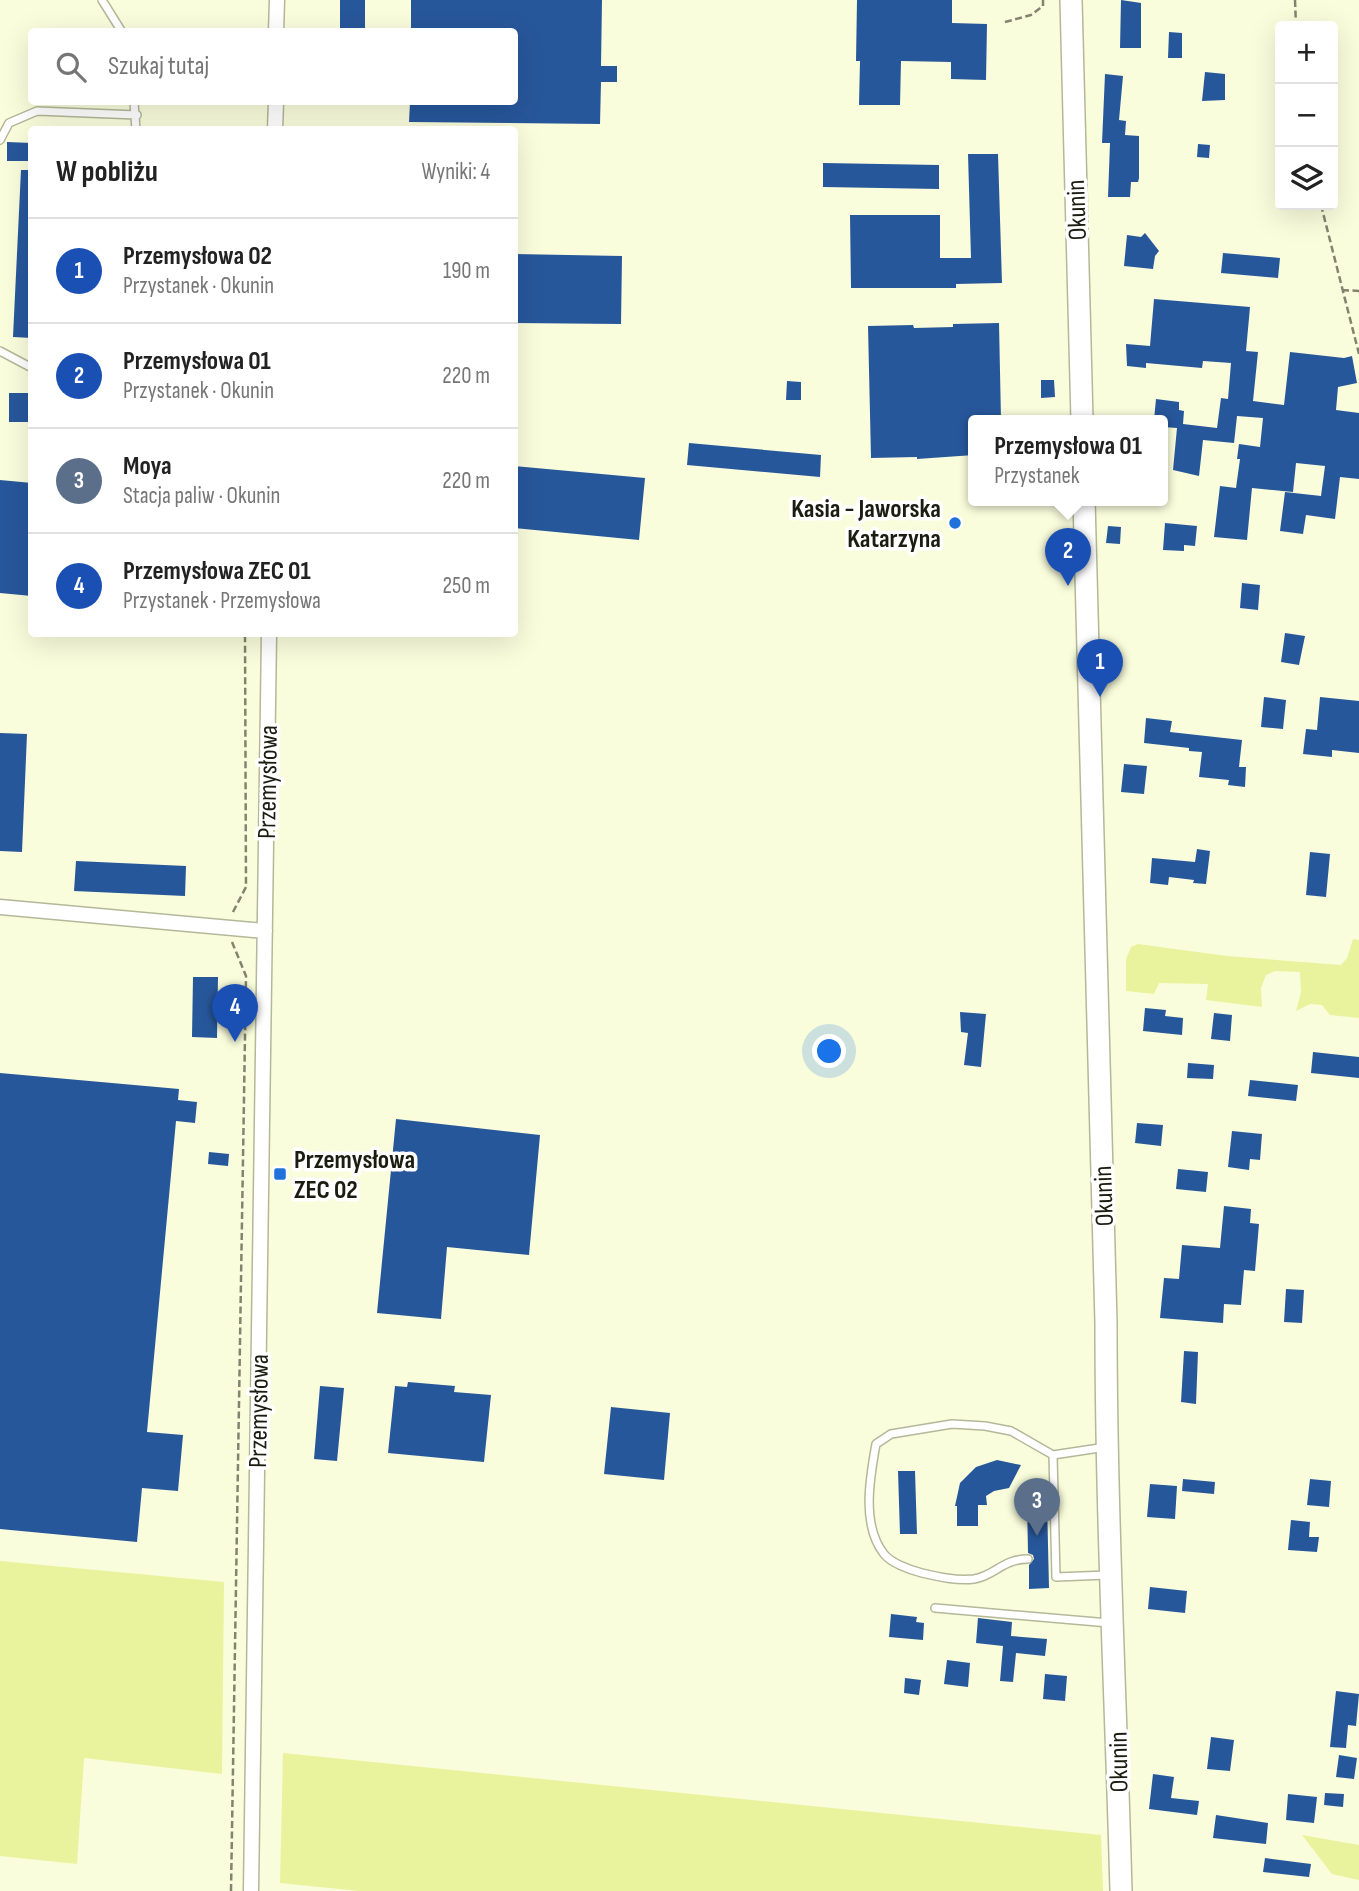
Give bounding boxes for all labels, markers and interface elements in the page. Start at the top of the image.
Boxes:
map controls [1275,21,1338,210]
button: + [1275,21,1338,84]
search box [28,28,518,105]
icon: search [52,48,90,86]
text: Szukaj tutaj [108,51,209,82]
button: − [1275,84,1338,147]
button: layers [1275,147,1338,210]
text: W pobliżu [56,154,158,190]
text: Wyniki: 4 [422,158,490,186]
street label: Okunin [1061,179,1094,241]
text: Przemysłowa 02 [123,241,272,272]
text: 1 [74,257,84,285]
text: 190 m [443,257,490,285]
text: Przystanek · Okunin [123,272,274,300]
text: Przemysłowa 01 [123,346,271,377]
text: 2 [74,362,84,390]
text: 220 m [442,362,490,390]
text: Przystanek · Okunin [123,377,274,405]
popup [968,415,1168,506]
text: Przemysłowa 01 [994,431,1142,462]
text: Moya [123,451,172,482]
text: Przystanek [994,462,1080,490]
text: 3 [74,467,84,495]
text: 220 m [442,467,490,495]
text: Stacja paliw · Okunin [123,482,280,510]
place label: Kasia - Jaworska Katarzyna [791,494,941,555]
marker: Kasia - Jaworska Katarzyna [947,515,963,531]
pin: 2 [1045,528,1091,586]
text: Przemysłowa ZEC 01 [123,556,311,587]
text: 4 [74,572,84,600]
text: 250 m [443,572,490,600]
text: Przystanek · Przemysłowa [123,587,321,615]
pin: 1 [1077,639,1123,697]
street label: Przemysłowa [252,725,285,839]
pin: 4 [212,984,258,1042]
your location [812,1034,846,1068]
place label: Przemysłowa ZEC 02 [294,1145,415,1206]
street label: Okunin [1088,1165,1121,1227]
marker: Przemysłowa ZEC 02 [272,1166,288,1182]
street label: Przemysłowa [243,1354,276,1468]
pin: 3 [1014,1478,1060,1536]
street label: Okunin [1103,1731,1136,1793]

